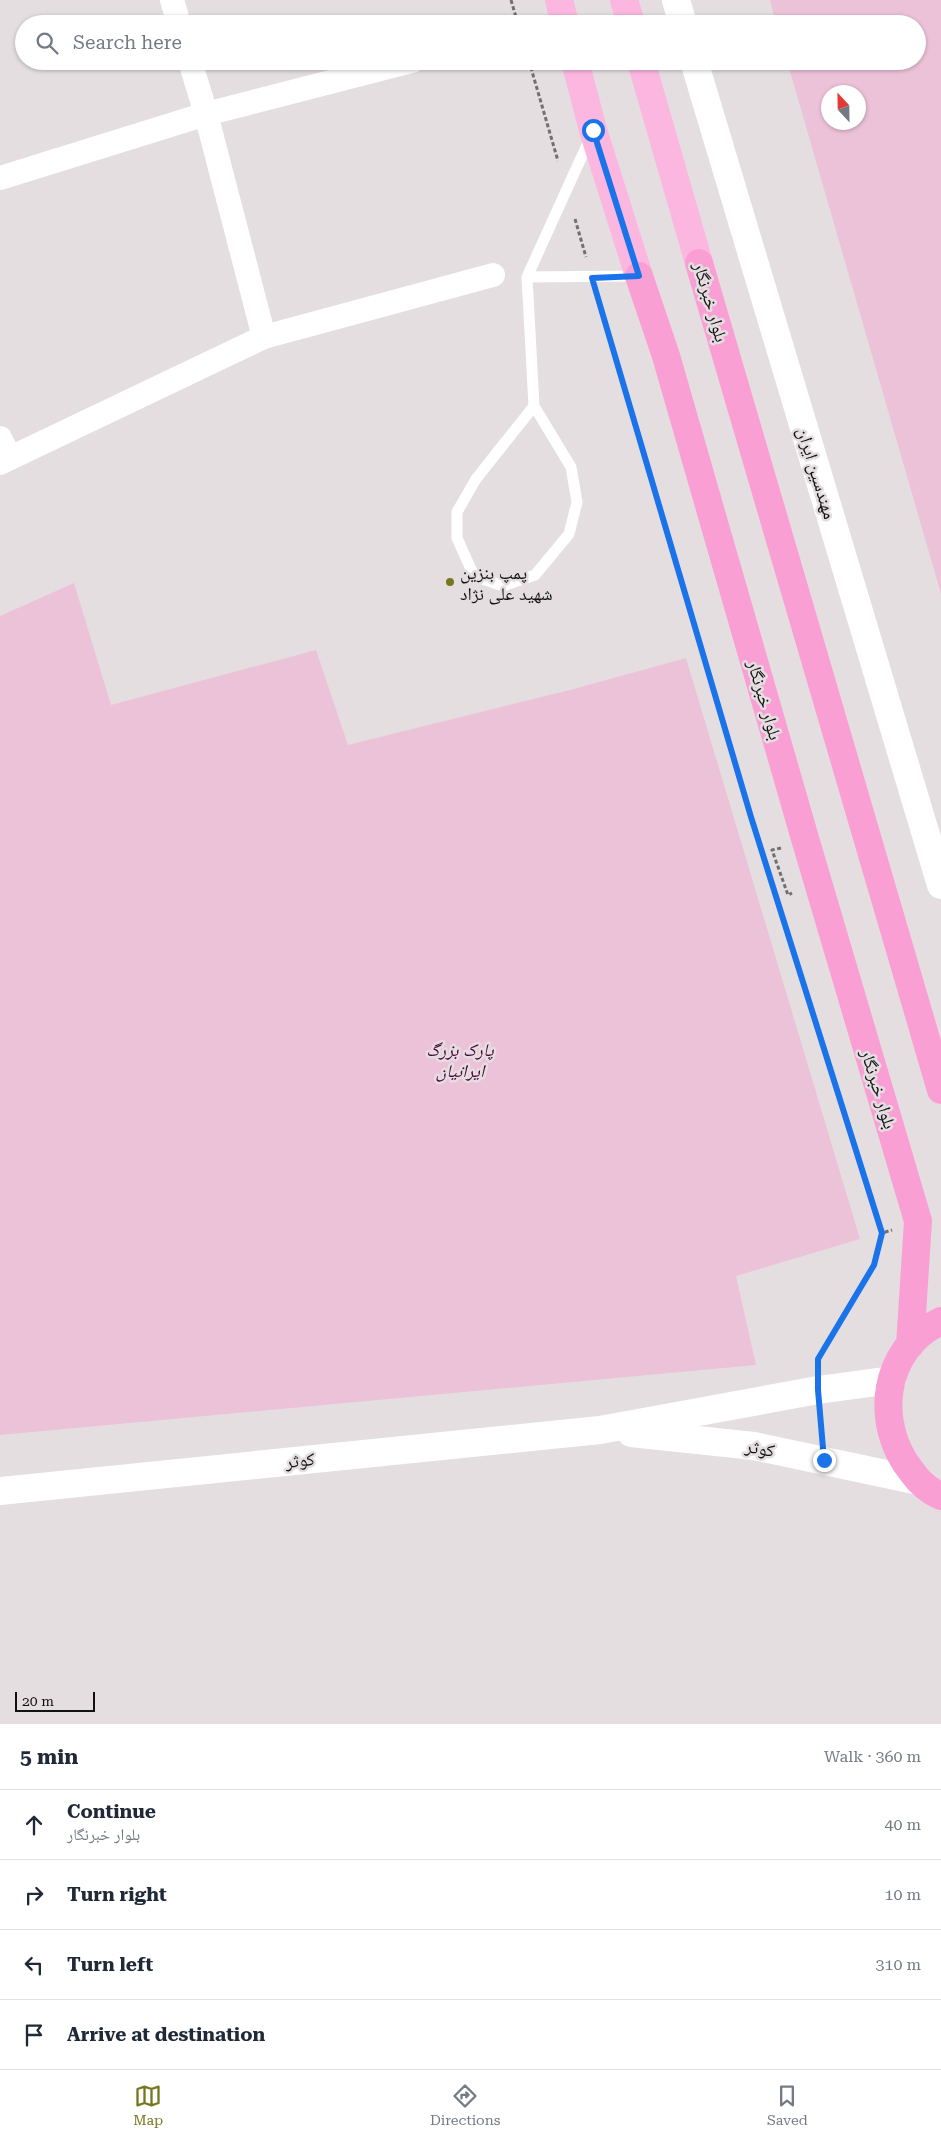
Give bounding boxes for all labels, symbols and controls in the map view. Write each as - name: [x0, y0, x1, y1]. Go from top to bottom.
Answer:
- search box: [15, 15, 926, 70]
- icon: search: [33, 29, 61, 57]
- text: Search here: [73, 31, 182, 54]
- north arrow: [821, 85, 866, 130]
- route start: [582, 119, 605, 142]
- street label: بلوار خبرنگار: [689, 259, 732, 345]
- street label: مهندسین ایران: [792, 425, 841, 522]
- place label: پمپ بنزین شهید علی نژاد: [460, 562, 553, 605]
- marker: پمپ بنزین شهید علی نژاد: [444, 576, 456, 588]
- street label: بلوار خبرنگار: [743, 657, 786, 743]
- park label: پارک بزرگ ایرانیان: [426, 1039, 495, 1082]
- street label: بلوار خبرنگار: [856, 1046, 901, 1132]
- street label: کوثر: [743, 1435, 777, 1461]
- street label: کوثر: [283, 1448, 316, 1472]
- route end: [813, 1449, 836, 1472]
- scale bar: [15, 1689, 95, 1712]
- text: 20 m: [22, 1693, 54, 1709]
- text: 5 min: [20, 1745, 78, 1769]
- text: Walk · 360 m: [824, 1747, 921, 1766]
- text: Continue: [67, 1800, 156, 1823]
- icon: ahead: [20, 1811, 48, 1839]
- text: 40 m: [884, 1815, 921, 1834]
- text: بلوار خبرنگار: [67, 1825, 140, 1844]
- icon: right: [20, 1881, 48, 1909]
- text: Turn right: [67, 1883, 167, 1906]
- text: 10 m: [884, 1885, 921, 1904]
- icon: left: [20, 1951, 48, 1979]
- text: Turn left: [67, 1953, 153, 1976]
- text: 310 m: [875, 1955, 921, 1974]
- icon: arrive: [20, 2021, 48, 2049]
- text: Arrive at destination: [67, 2023, 265, 2046]
- tab: Map: [133, 2082, 163, 2128]
- tab: Directions: [430, 2082, 500, 2128]
- tab: Saved: [767, 2082, 808, 2128]

